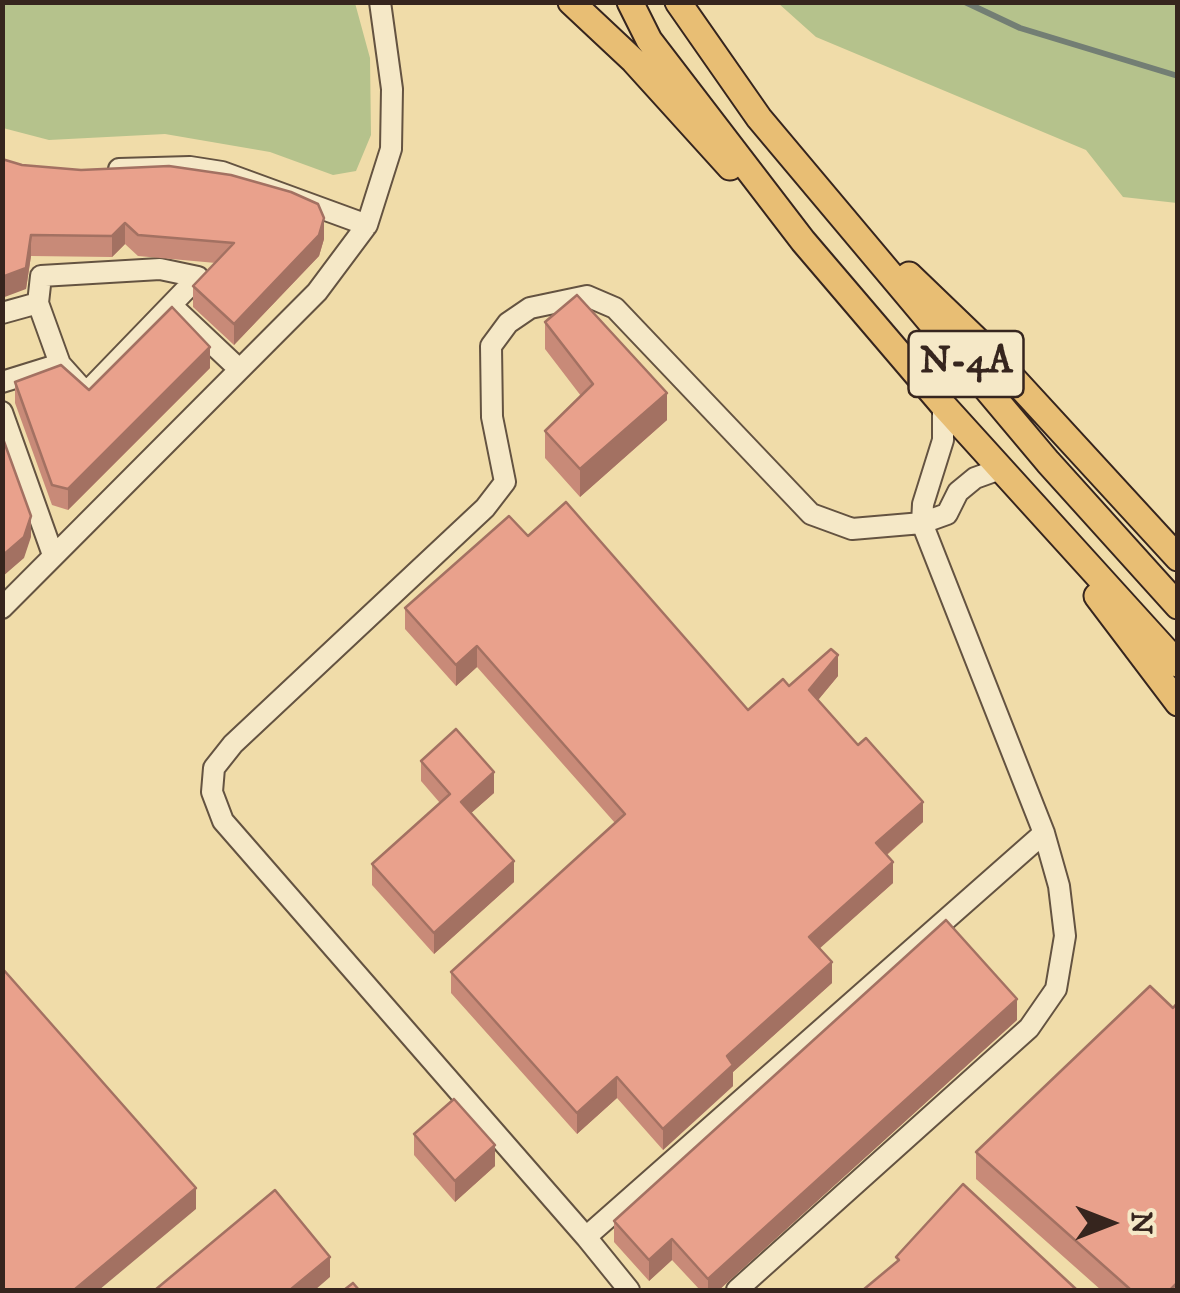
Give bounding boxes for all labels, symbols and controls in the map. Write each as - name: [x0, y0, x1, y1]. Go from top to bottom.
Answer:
- road number: N-4A: [908, 331, 1024, 397]
- north arrow: [1060, 1173, 1160, 1273]
- text: N: [1123, 1212, 1158, 1234]

